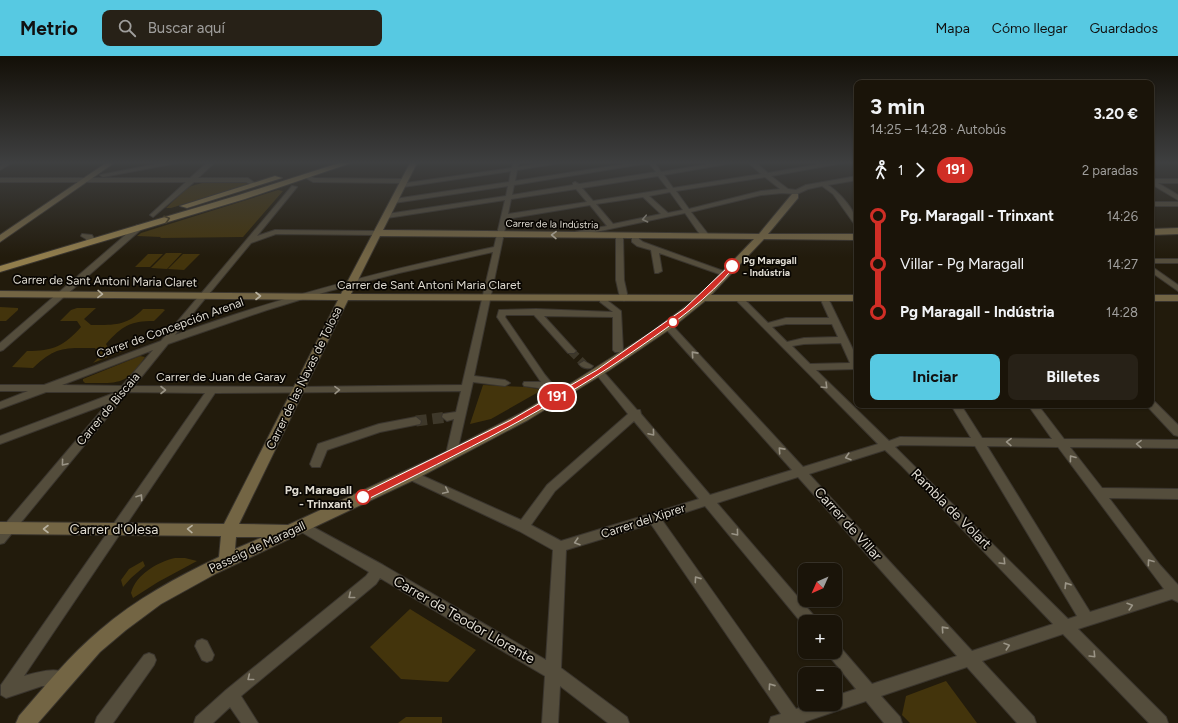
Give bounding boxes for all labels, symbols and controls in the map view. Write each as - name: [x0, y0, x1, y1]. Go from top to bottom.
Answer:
- search box: [102, 10, 382, 46]
- text: Metrio: [20, 17, 78, 40]
- icon: search: [116, 17, 138, 39]
- text: Buscar aquí: [148, 19, 225, 37]
- text: Mapa: [935, 20, 970, 37]
- text: Cómo llegar: [992, 20, 1067, 37]
- text: Guardados: [1089, 20, 1158, 37]
- text: 3 min: [870, 93, 925, 120]
- text: 3.20 €: [1094, 105, 1138, 123]
- text: 14:25 – 14:28 · Autobús: [870, 122, 1006, 137]
- icon: walk: [870, 159, 892, 181]
- icon: forward: [909, 159, 931, 181]
- text: 191: [945, 161, 965, 178]
- text: 1: [898, 163, 903, 178]
- text: 2 paradas: [1082, 163, 1138, 178]
- text: Pg. Maragall - Trinxant: [900, 207, 1054, 225]
- text: 14:26: [1107, 209, 1138, 224]
- one-way arrow: [164, 215, 171, 224]
- one-way arrow: [642, 215, 649, 223]
- street label: Carrer de la Indústria: [505, 217, 599, 231]
- one-way arrow: [551, 231, 557, 239]
- place label: Pg Maragall - Indústria: [743, 254, 797, 279]
- text: Villar - Pg Maragall: [900, 255, 1024, 273]
- text: 14:27: [1107, 257, 1138, 272]
- marker: Pg Maragall - Indústria: [724, 258, 740, 274]
- street label: Carrer de Sant Antoni Maria Claret: [13, 272, 198, 290]
- street label: Carrer de Sant Antoni Maria Claret: [337, 278, 522, 292]
- one-way arrow: [97, 290, 103, 298]
- one-way arrow: [255, 292, 261, 300]
- street label: Carrer de Concepción Arenal: [95, 295, 245, 361]
- text: Pg Maragall - Indústria: [900, 303, 1055, 321]
- street label: Carrer de las Navas de Tolosa: [263, 304, 345, 452]
- text: 14:28: [1106, 305, 1138, 320]
- unlabelled marker: [667, 316, 679, 328]
- one-way arrow: [691, 351, 698, 359]
- button: Iniciar: [870, 354, 1000, 400]
- button: Billetes: [1008, 354, 1138, 400]
- street label: Carrer de Biscaia: [74, 370, 142, 448]
- street label: Carrer de Juan de Garay: [156, 370, 287, 384]
- one-way arrow: [820, 381, 828, 389]
- line badge: 191: [534, 384, 580, 410]
- one-way arrow: [160, 386, 166, 394]
- one-way arrow: [334, 386, 340, 394]
- text: 191: [547, 388, 567, 405]
- one-way arrow: [648, 428, 655, 436]
- one-way arrow: [1006, 438, 1012, 446]
- one-way arrow: [1136, 440, 1142, 448]
- one-way arrow: [778, 447, 785, 455]
- one-way arrow: [845, 452, 852, 461]
- one-way arrow: [1070, 455, 1077, 462]
- one-way arrow: [61, 458, 68, 466]
- street label: Rambla de Volart: [907, 465, 995, 553]
- place label: Pg. Maragall - Trinxant: [285, 483, 352, 511]
- street label: Carrer de Villar: [811, 484, 886, 564]
- one-way arrow: [441, 486, 449, 494]
- marker: Pg. Maragall - Trinxant: [355, 489, 371, 505]
- one-way arrow: [135, 494, 142, 501]
- street label: Carrer del Xiprer: [599, 501, 687, 541]
- street label: Passeig de Maragall: [206, 518, 308, 576]
- street label: Carrer d'Olesa: [70, 521, 158, 538]
- one-way arrow: [43, 525, 49, 533]
- one-way arrow: [187, 525, 193, 533]
- one-way arrow: [731, 528, 738, 535]
- one-way arrow: [574, 537, 581, 546]
- one-way arrow: [998, 557, 1006, 565]
- one-way arrow: [1147, 559, 1155, 566]
- north arrow: [798, 563, 842, 607]
- map controls: [798, 563, 842, 711]
- street label: Carrer de Teodor Llorente: [390, 572, 538, 668]
- one-way arrow: [695, 577, 702, 584]
- one-way arrow: [1065, 583, 1072, 590]
- one-way arrow: [348, 592, 356, 599]
- one-way arrow: [1127, 602, 1134, 611]
- button: +: [798, 615, 842, 659]
- one-way arrow: [941, 627, 948, 634]
- one-way arrow: [1003, 642, 1010, 651]
- one-way arrow: [1088, 650, 1096, 658]
- button: −: [798, 667, 842, 711]
- one-way arrow: [248, 674, 255, 681]
- one-way arrow: [769, 683, 776, 690]

